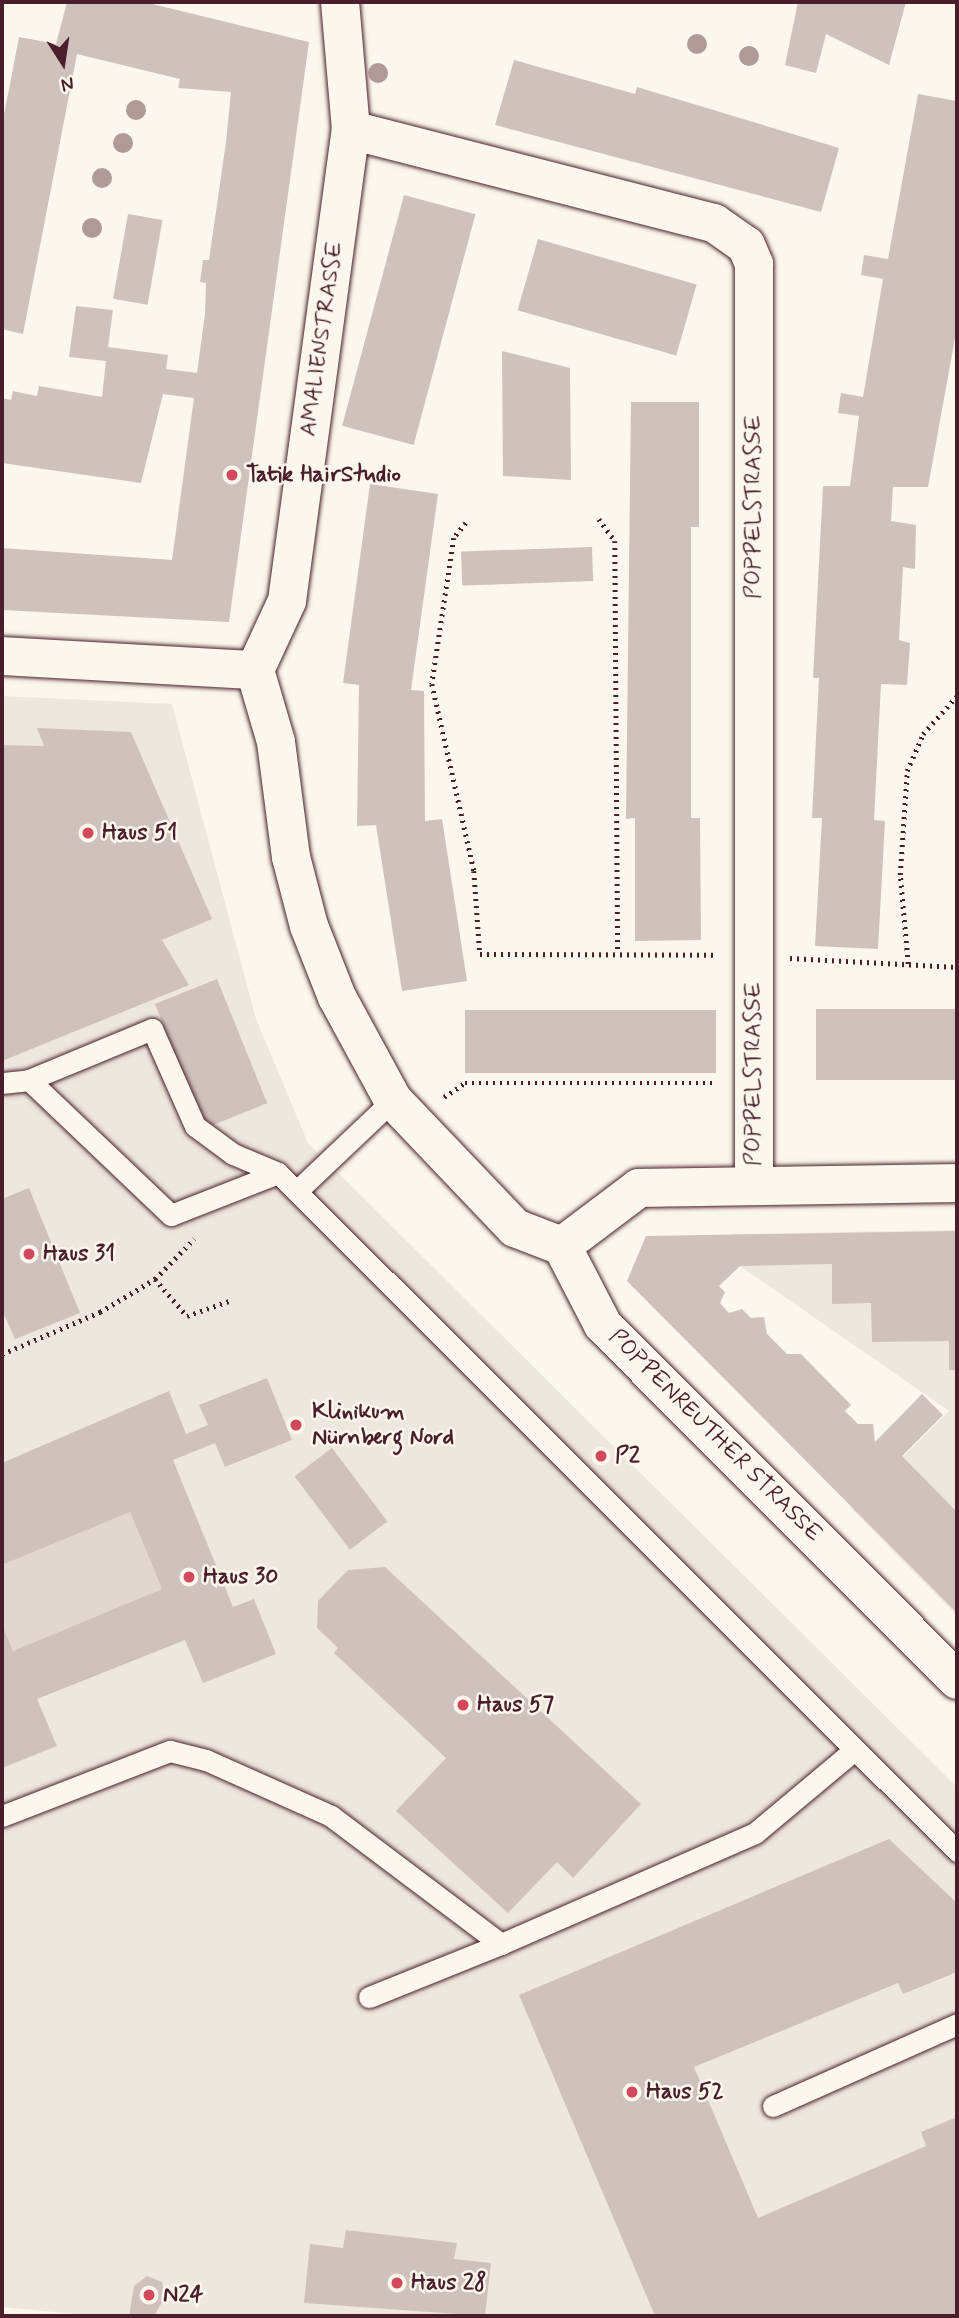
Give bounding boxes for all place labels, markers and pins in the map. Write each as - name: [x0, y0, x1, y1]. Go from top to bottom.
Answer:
- place label: Tatik HairStudio: [246, 461, 402, 489]
- marker: Tatik HairStudio: [224, 467, 240, 483]
- place label: Haus 51: [102, 819, 177, 847]
- marker: Haus 51: [80, 825, 96, 841]
- place label: Haus 31: [43, 1240, 115, 1268]
- marker: Haus 31: [21, 1246, 37, 1262]
- place label: Klinikum Nürnberg Nord: [312, 1398, 455, 1452]
- marker: Klinikum Nürnberg Nord: [286, 1415, 306, 1435]
- place label: P2: [615, 1442, 640, 1470]
- marker: P2: [593, 1448, 609, 1464]
- place label: Haus 30: [203, 1563, 278, 1591]
- marker: Haus 30: [181, 1569, 197, 1585]
- place label: Haus 57: [477, 1691, 554, 1719]
- marker: Haus 57: [455, 1697, 471, 1713]
- place label: Haus 52: [646, 2078, 724, 2106]
- marker: Haus 52: [624, 2084, 640, 2100]
- place label: Haus 28: [411, 2269, 487, 2297]
- marker: Haus 28: [389, 2275, 405, 2291]
- place label: N24: [163, 2281, 204, 2309]
- marker: N24: [141, 2287, 157, 2303]

